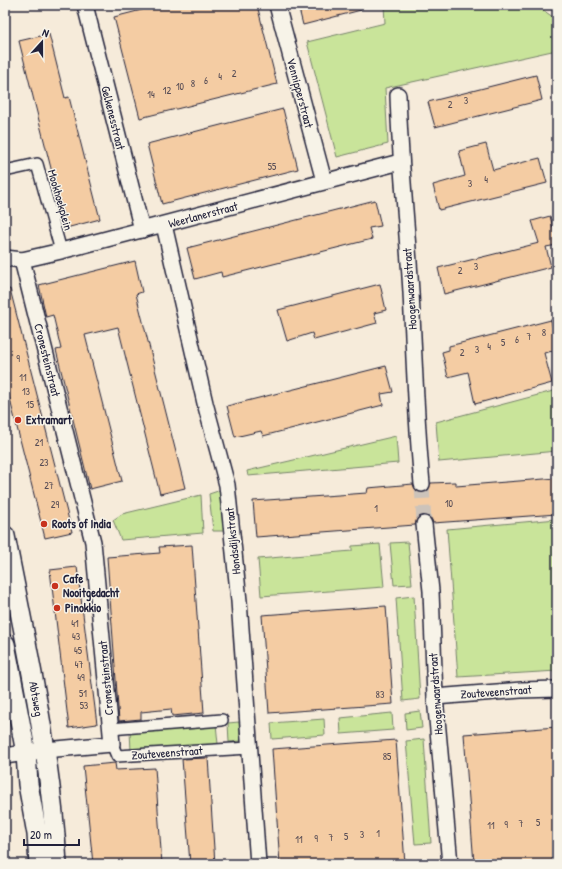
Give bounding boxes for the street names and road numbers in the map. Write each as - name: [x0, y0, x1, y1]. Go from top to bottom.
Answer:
- street label: Vennipperstraat: [283, 56, 318, 131]
- street label: Gelkenesstraat: [97, 84, 130, 152]
- street label: Mookhoekplein: [44, 167, 77, 232]
- street label: Weerlanerstraat: [166, 197, 240, 232]
- street label: Hoogenwaardstraat: [398, 247, 421, 331]
- street label: Cronesteinstraat: [30, 322, 65, 399]
- street label: Hondsdijkstraat: [220, 506, 244, 575]
- street label: Cronesteinstraat: [94, 639, 117, 716]
- street label: Hoogenwaardstraat: [424, 652, 447, 736]
- street label: Abtsweg: [25, 680, 48, 718]
- street label: Zouteveenstraat: [460, 680, 533, 702]
- street label: Zouteveenstraat: [131, 741, 204, 763]

